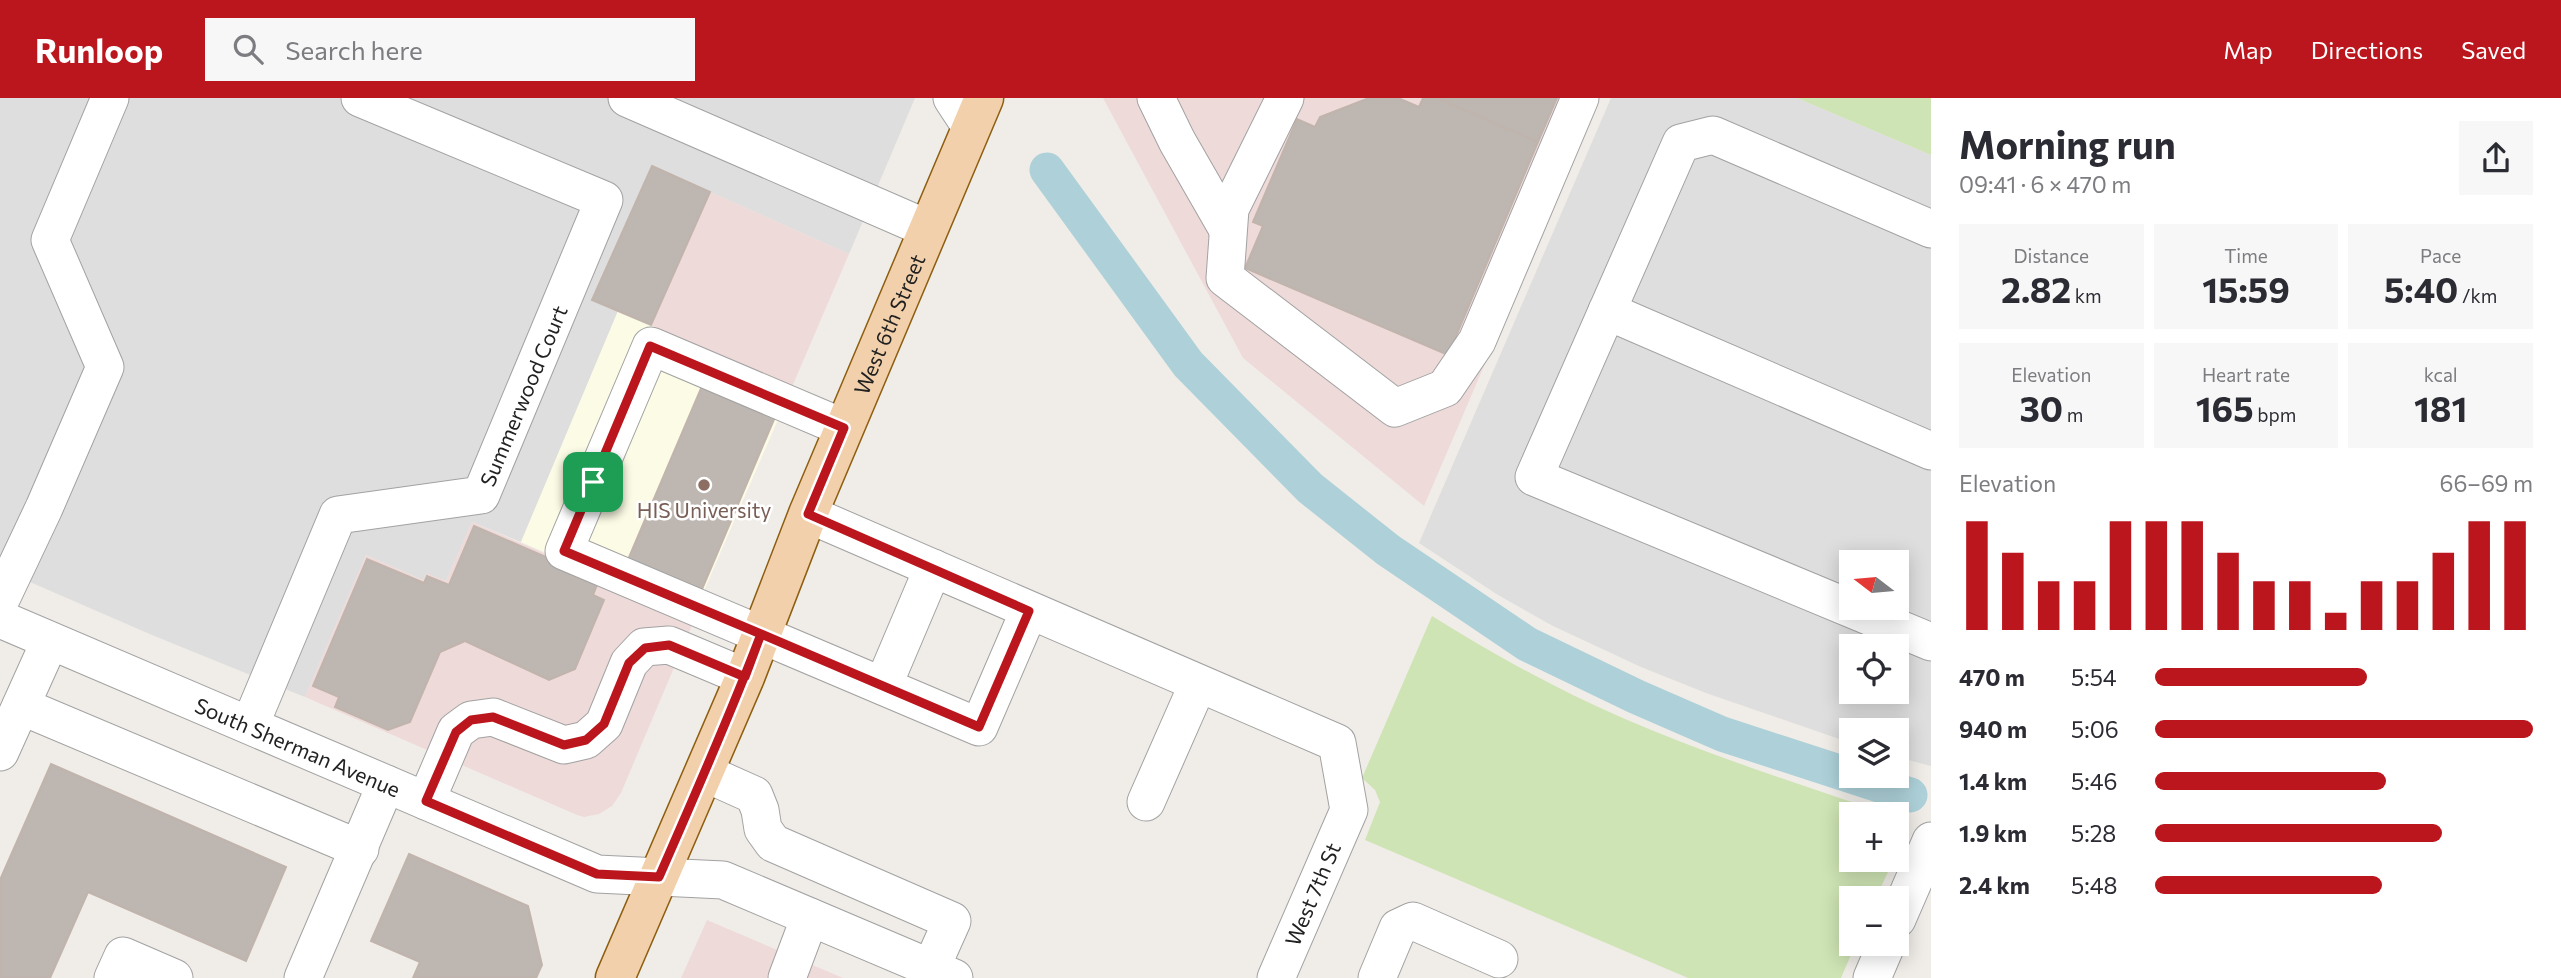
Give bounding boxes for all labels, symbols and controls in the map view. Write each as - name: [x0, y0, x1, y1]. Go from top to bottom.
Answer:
- search box: [205, 18, 695, 81]
- text: Runloop: [35, 29, 163, 70]
- icon: search: [229, 30, 267, 68]
- text: Search here: [285, 34, 423, 65]
- text: Map: [2223, 35, 2273, 64]
- text: Directions: [2311, 35, 2423, 64]
- text: Saved: [2461, 35, 2526, 64]
- text: Morning run: [1959, 120, 2176, 167]
- button: share: [2459, 121, 2533, 195]
- text: 09:41 · 6 × 470 m: [1959, 170, 2131, 198]
- text: Distance: [2014, 244, 2089, 267]
- text: Time: [2224, 244, 2268, 267]
- text: Pace: [2420, 244, 2461, 267]
- street label: West 6th Street: [848, 250, 929, 398]
- text: 2.82: [2001, 267, 2071, 310]
- text: 15:59: [2202, 267, 2290, 310]
- text: 5:40: [2384, 267, 2458, 310]
- text: km: [2071, 284, 2102, 307]
- text: /km: [2458, 284, 2497, 307]
- street label: Summerwood Court: [474, 301, 571, 490]
- text: Elevation: [2011, 363, 2091, 386]
- text: Heart rate: [2202, 363, 2290, 386]
- text: kcal: [2424, 363, 2458, 386]
- text: 30: [2019, 386, 2063, 429]
- text: 165: [2196, 386, 2254, 429]
- text: 181: [2414, 386, 2467, 429]
- text: m: [2063, 403, 2083, 426]
- text: bpm: [2254, 403, 2296, 426]
- pin: [563, 452, 623, 512]
- icon: arrive: [574, 463, 612, 501]
- text: Elevation: [1959, 469, 2056, 497]
- text: 66–69 m: [2439, 469, 2533, 497]
- marker: HIS University: [696, 477, 712, 493]
- place label: HIS University: [637, 497, 771, 522]
- north arrow: [1839, 550, 1909, 620]
- map controls: [1839, 550, 1909, 956]
- button: locate: [1839, 634, 1909, 704]
- text: 470 m: [1959, 663, 2025, 691]
- text: 5:54: [2071, 663, 2117, 691]
- street label: South Sherman Avenue: [192, 691, 404, 801]
- text: 940 m: [1959, 715, 2027, 743]
- text: 5:06: [2071, 715, 2119, 743]
- button: layers: [1839, 718, 1909, 788]
- text: 1.4 km: [1959, 767, 2027, 795]
- text: 5:46: [2071, 767, 2117, 795]
- button: +: [1839, 802, 1909, 872]
- text: 1.9 km: [1959, 819, 2027, 847]
- text: 5:28: [2071, 819, 2116, 847]
- street label: West 7th St: [1279, 839, 1345, 949]
- text: 2.4 km: [1959, 871, 2030, 899]
- text: 5:48: [2071, 871, 2117, 899]
- button: −: [1839, 886, 1909, 956]

